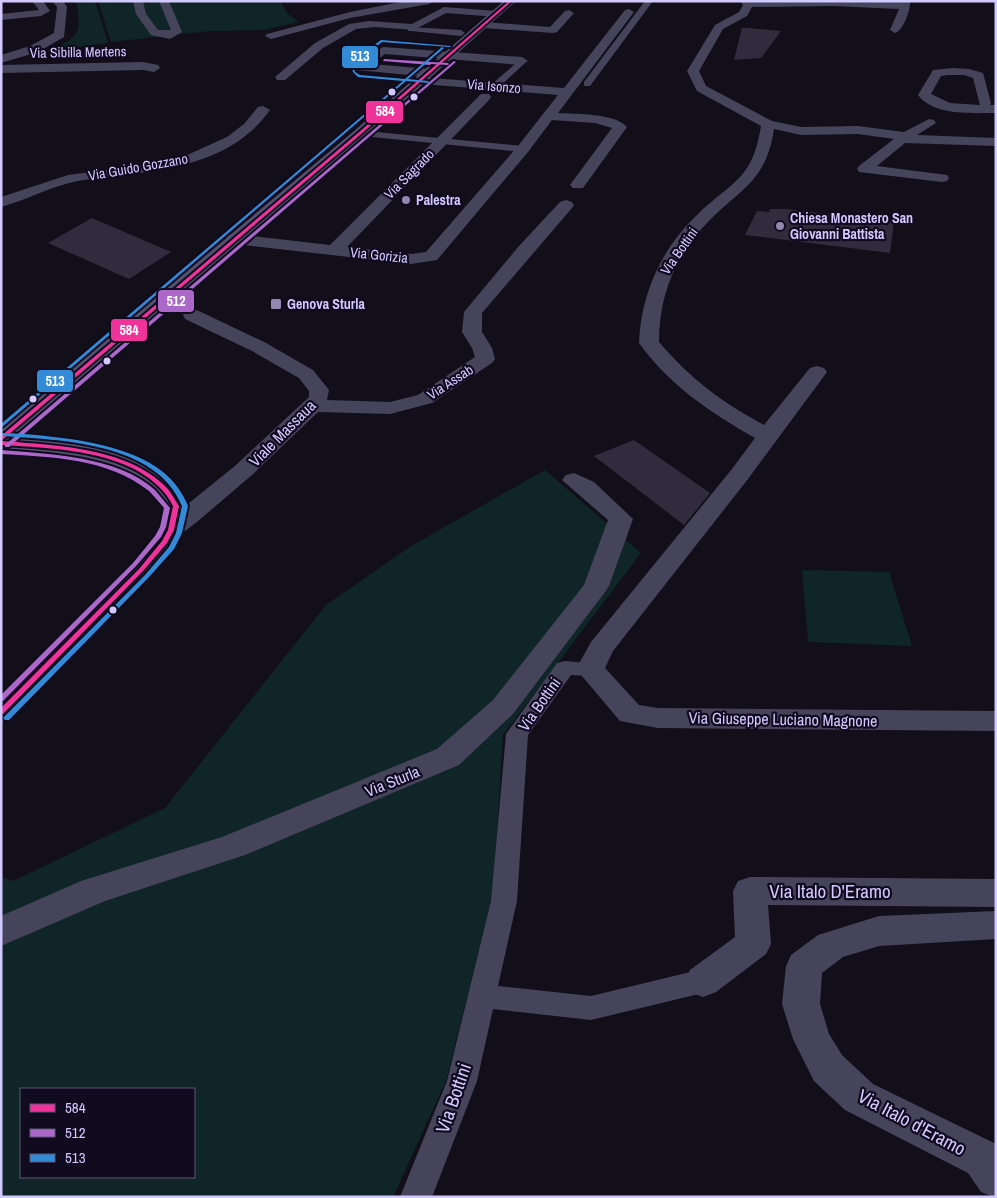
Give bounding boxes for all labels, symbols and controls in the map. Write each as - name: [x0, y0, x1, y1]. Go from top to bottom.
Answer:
- street label: Via Sibilla Mertens: [29, 42, 127, 62]
- line badge: 513: [341, 45, 379, 69]
- text: 513: [350, 47, 370, 65]
- street label: Via Isonzo: [466, 75, 522, 97]
- unlabelled marker: [387, 87, 397, 97]
- unlabelled marker: [409, 92, 419, 102]
- line badge: 584: [365, 100, 404, 124]
- text: 584: [375, 102, 395, 120]
- street label: Via Sagrado: [380, 145, 438, 203]
- street label: Via Guido Gozzano: [87, 149, 189, 185]
- place label: Palestra: [416, 191, 461, 209]
- marker: Palestra: [400, 194, 412, 206]
- place label: Chiesa Monastero San Giovanni Battista: [790, 209, 913, 243]
- marker: Chiesa Monastero San Giovanni Battista: [774, 220, 786, 232]
- street label: Via Bottini: [656, 224, 702, 278]
- street label: Via Gorizia: [349, 243, 409, 267]
- line badge: 512: [157, 289, 195, 313]
- text: 512: [166, 292, 186, 310]
- place label: Genova Sturla: [287, 295, 365, 313]
- marker: Genova Sturla: [269, 297, 283, 311]
- line badge: 584: [110, 318, 148, 342]
- text: 584: [119, 321, 139, 339]
- unlabelled marker: [102, 356, 112, 366]
- street label: Via Assab: [423, 360, 477, 404]
- line badge: 513: [36, 369, 74, 393]
- text: 513: [45, 372, 65, 390]
- unlabelled marker: [28, 394, 38, 404]
- street label: Viale Massaua: [244, 394, 321, 471]
- unlabelled marker: [108, 605, 118, 615]
- street label: Via Bottini: [512, 673, 566, 735]
- street label: Via Giuseppe Luciano Magnone: [688, 706, 878, 732]
- street label: Via Sturla: [361, 760, 423, 802]
- street label: Via Italo D'Eramo: [769, 878, 891, 904]
- street label: Via Bottini: [429, 1059, 477, 1137]
- street label: Via Italo d'Eramo: [853, 1083, 971, 1161]
- legend: [20, 1088, 195, 1178]
- text: 584: [65, 1097, 86, 1118]
- text: 512: [65, 1122, 86, 1143]
- text: 513: [65, 1147, 86, 1168]

